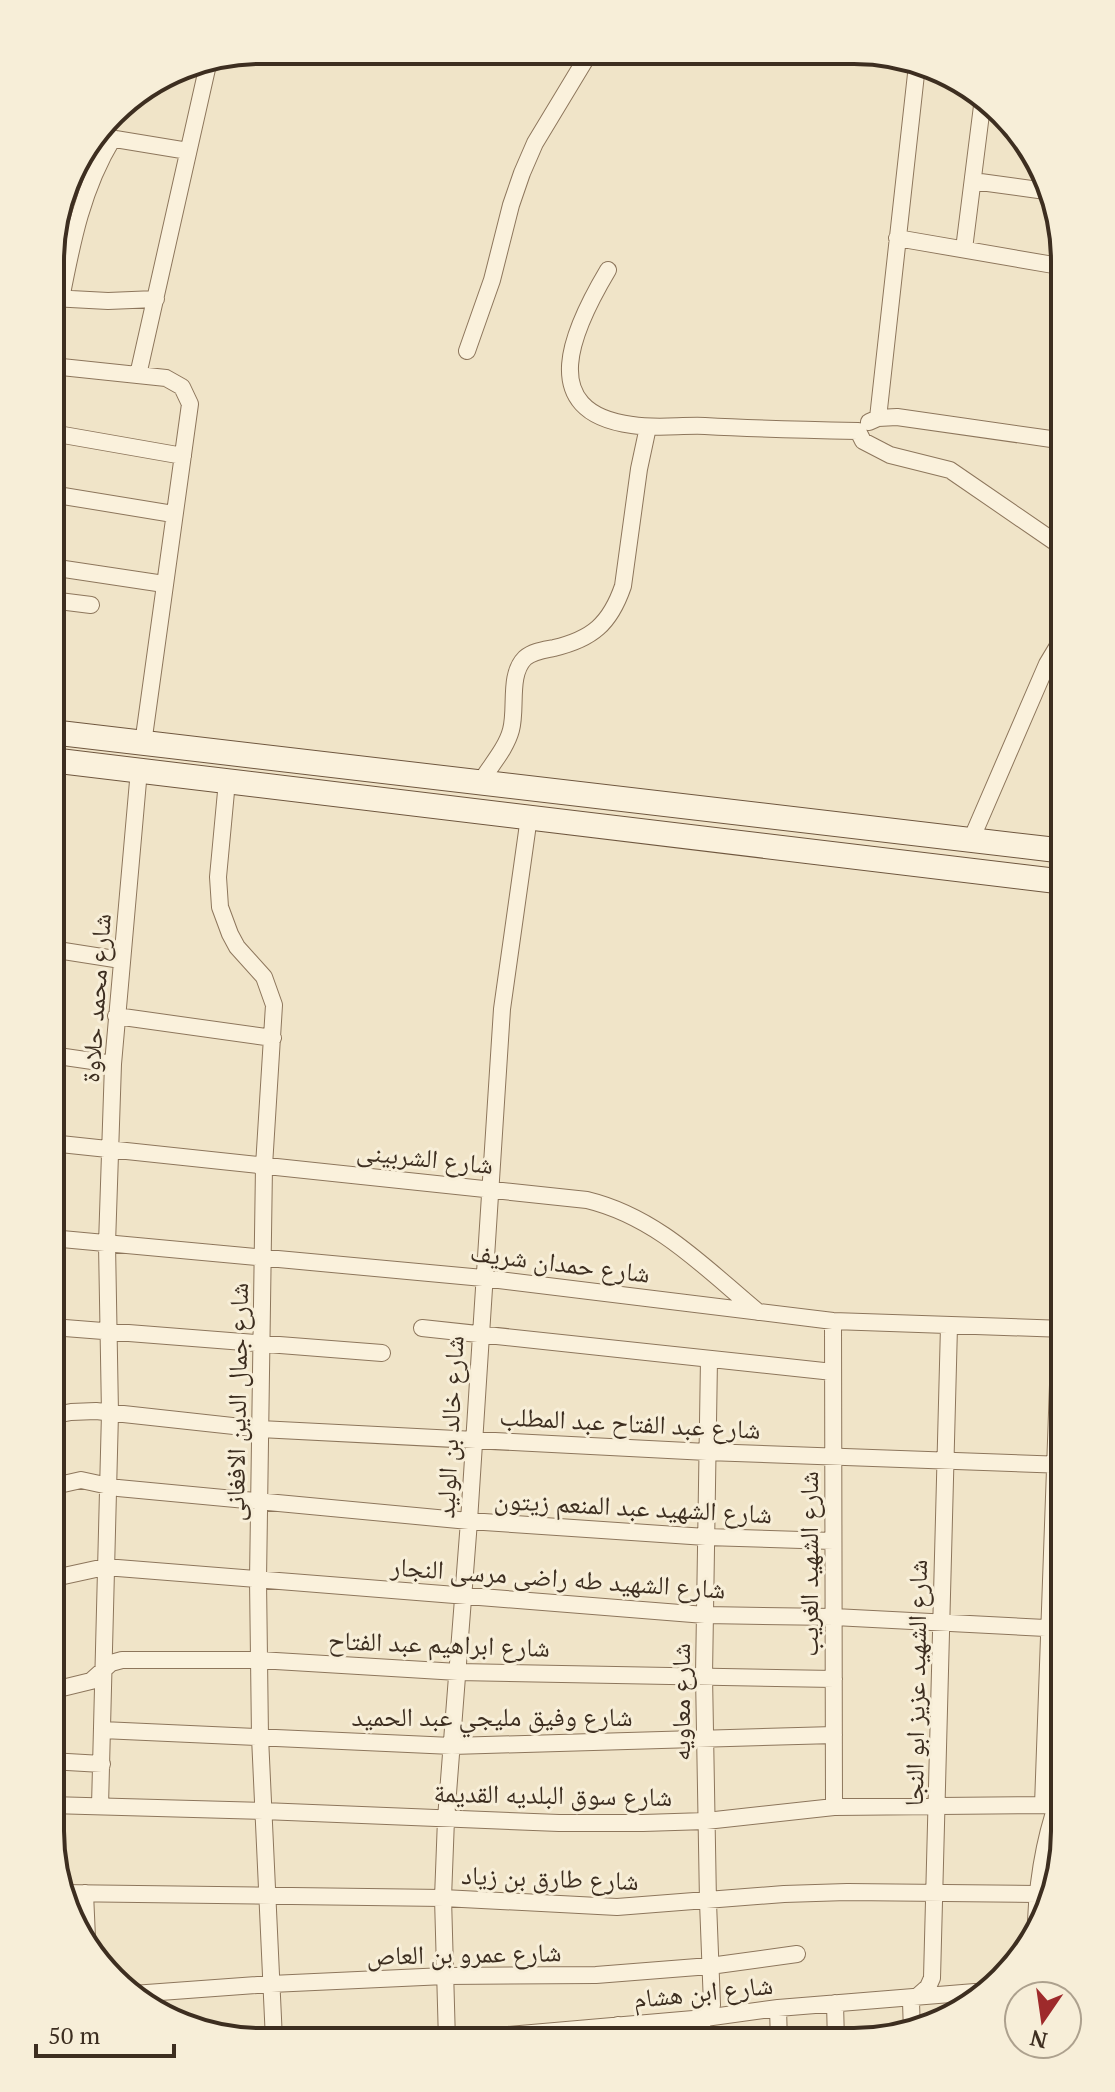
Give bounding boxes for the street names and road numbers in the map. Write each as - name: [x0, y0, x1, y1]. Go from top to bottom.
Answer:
- street label: شارع محمد حلاوة: [72, 912, 118, 1084]
- street label: شارع الشربينى: [355, 1133, 495, 1181]
- street label: شارع حمدان شريف: [468, 1234, 652, 1290]
- street label: شارع جمال الدين الافغانى: [217, 1282, 255, 1522]
- street label: شارع خالد بن الوليد: [427, 1335, 471, 1519]
- street label: شارع عبد الفتاح عبد المطلب: [499, 1398, 761, 1446]
- street label: شارع الشهيد الغريب: [791, 1471, 825, 1657]
- street label: شارع الشهيد عبد المنعم زيتون: [493, 1482, 773, 1531]
- street label: شارع الشهيد طه راضى مرسى النجار: [389, 1548, 727, 1606]
- street label: شارع الشهيد عزيز ابو النجا: [896, 1559, 934, 1807]
- street label: شارع ابراهيم عبد الفتاح: [327, 1622, 551, 1665]
- street label: شارع معاويه: [663, 1643, 697, 1761]
- street label: شارع وفيق مليجي عبد الحميد: [351, 1699, 633, 1738]
- street label: شارع سوق البلديه القديمة: [433, 1775, 673, 1813]
- street label: شارع طارق بن زياد: [461, 1857, 639, 1897]
- street label: شارع عمرو بن العاص: [366, 1934, 562, 1972]
- street label: شارع ابن هشام: [631, 1967, 775, 2017]

